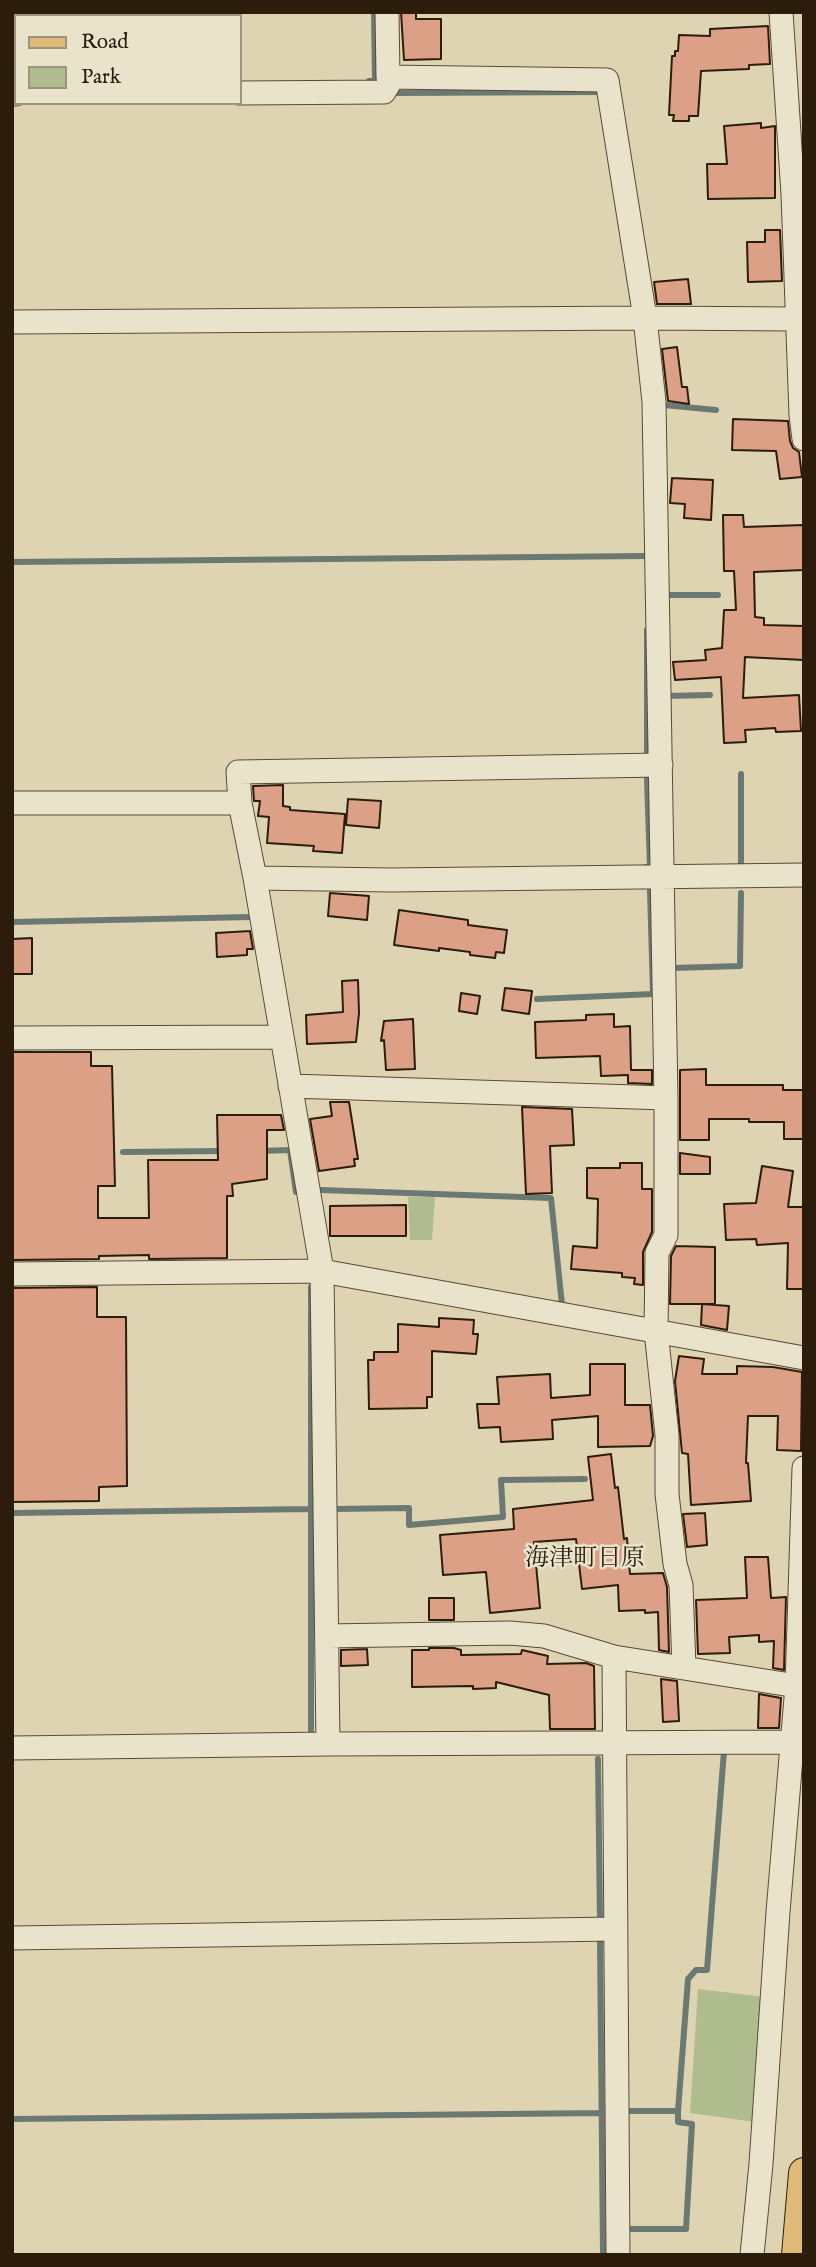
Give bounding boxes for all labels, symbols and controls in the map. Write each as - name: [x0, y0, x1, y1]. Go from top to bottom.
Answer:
- legend: [14, 14, 242, 105]
- text: Road: [81, 29, 128, 56]
- text: Park: [81, 64, 121, 91]
- district label: 海津町日原: [525, 1546, 645, 1574]

